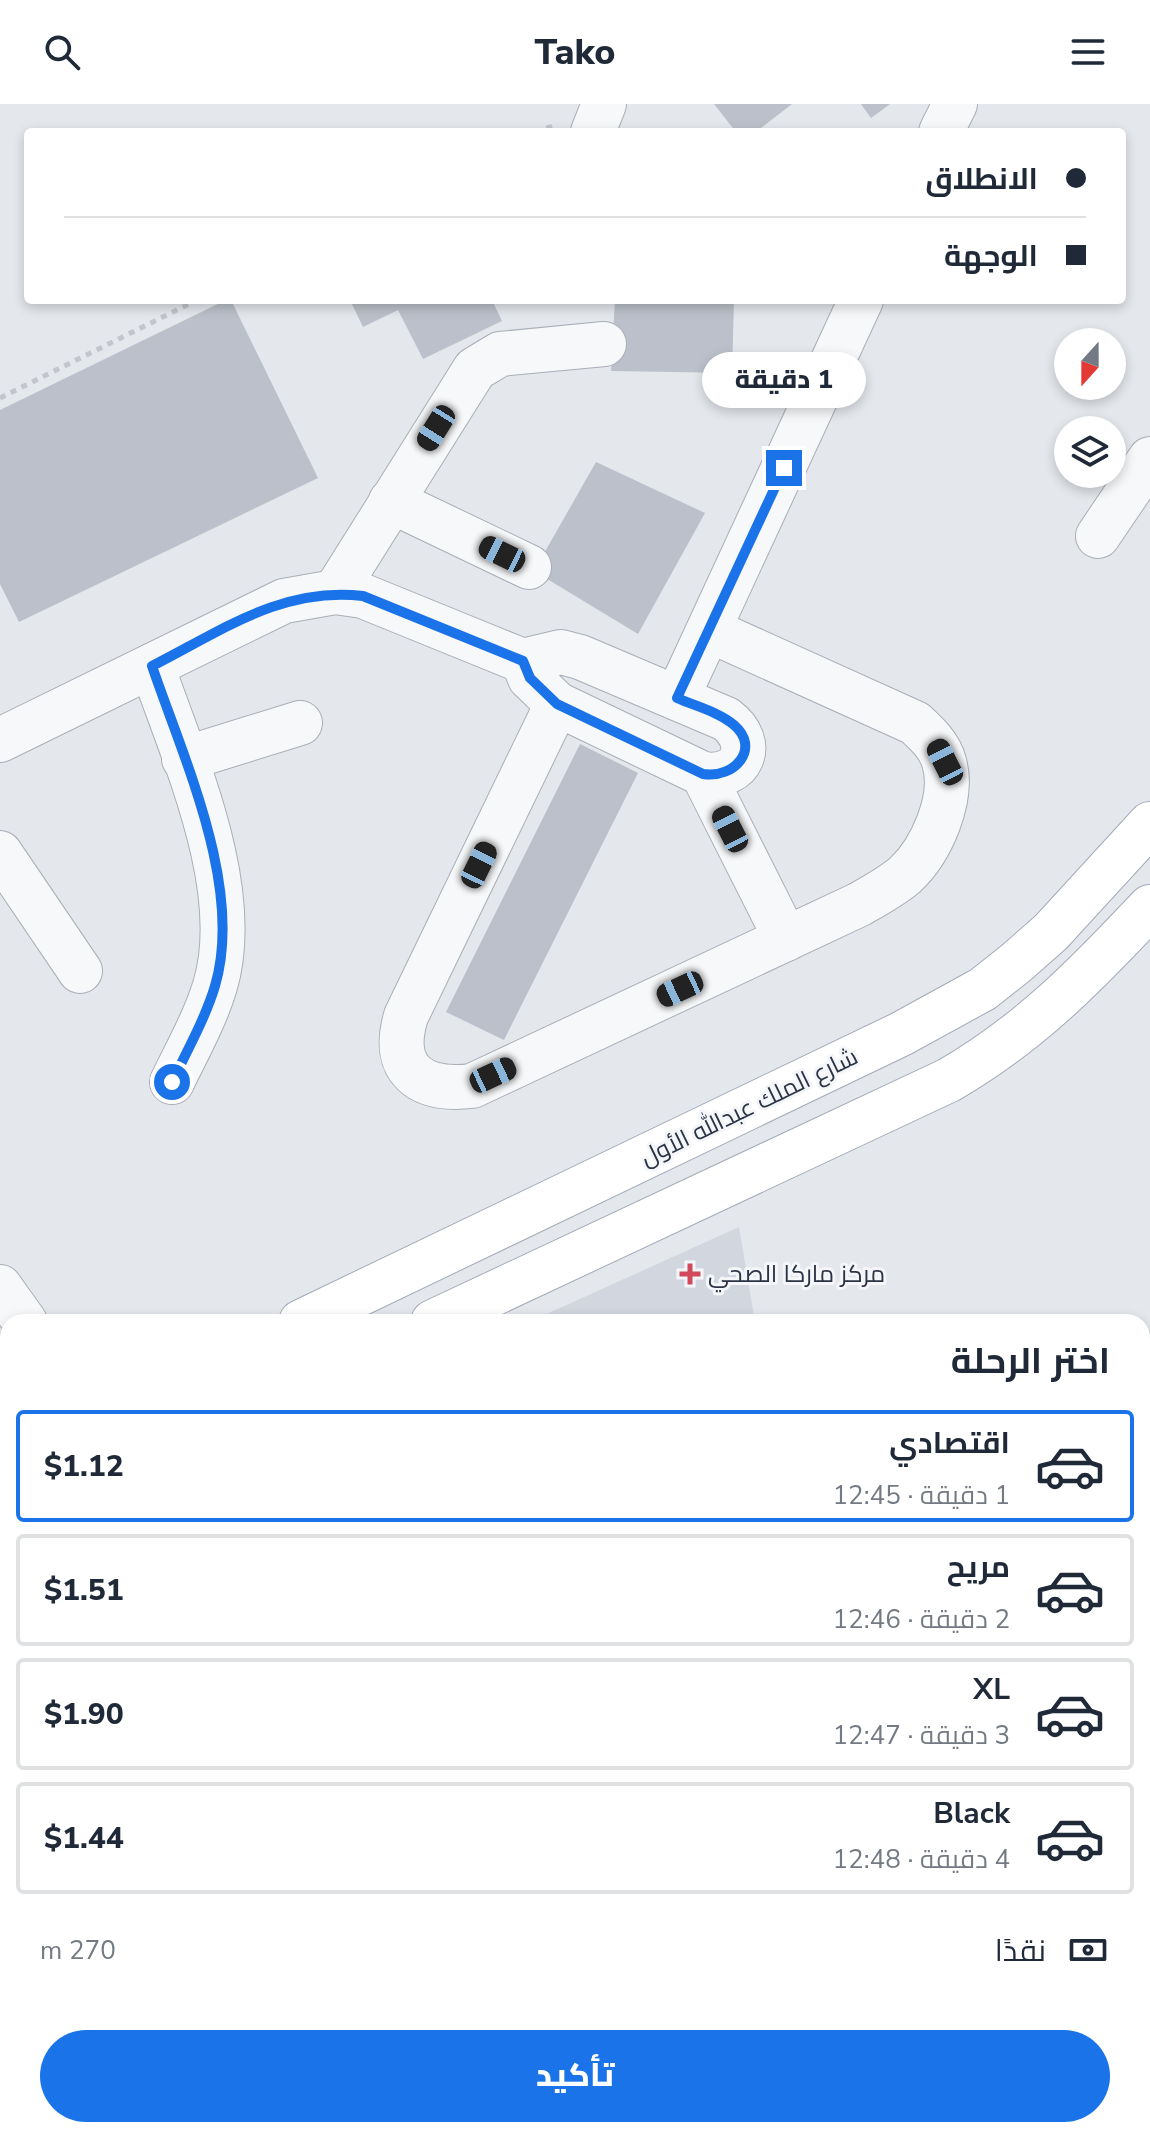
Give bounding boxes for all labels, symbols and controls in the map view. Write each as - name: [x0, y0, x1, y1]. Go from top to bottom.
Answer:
- text: Tako: [535, 28, 615, 77]
- icon: search: [40, 30, 84, 74]
- icon: menu: [1066, 30, 1110, 74]
- text: الانطلاق: [925, 159, 1038, 200]
- text: الوجهة: [944, 236, 1038, 277]
- north arrow: [1054, 328, 1126, 400]
- map controls: [1054, 328, 1126, 488]
- callout: 1 دقيقة: [702, 352, 866, 408]
- text: 1 دقيقة: [735, 362, 833, 397]
- car: [413, 401, 459, 455]
- button: layers: [1054, 416, 1126, 488]
- route end: [766, 450, 802, 486]
- car: [475, 533, 529, 575]
- car: [923, 735, 967, 789]
- car: [708, 802, 752, 856]
- car: [458, 838, 500, 892]
- car: [653, 968, 707, 1010]
- street label: شارع الملك عبدالله الأول: [635, 1040, 863, 1174]
- car: [466, 1054, 520, 1096]
- route start: [154, 1064, 190, 1100]
- place label: مركز ماركا الصحي: [708, 1258, 885, 1293]
- marker: مركز ماركا الصحي: [679, 1263, 701, 1285]
- text: اختر الرحلة: [951, 1337, 1110, 1386]
- text: اقتصادي: [889, 1423, 1010, 1464]
- icon: car: [1034, 1430, 1106, 1502]
- text: $1.12: [44, 1446, 124, 1487]
- text: 1 دقيقة · 12:45: [832, 1478, 1010, 1513]
- text: مريح: [947, 1547, 1010, 1588]
- icon: car: [1034, 1554, 1106, 1626]
- text: $1.51: [44, 1570, 124, 1611]
- text: 2 دقيقة · 12:46: [832, 1602, 1010, 1637]
- text: XL: [973, 1669, 1010, 1710]
- icon: car: [1034, 1678, 1106, 1750]
- text: $1.90: [44, 1694, 124, 1735]
- text: 3 دقيقة · 12:47: [832, 1718, 1010, 1753]
- text: Black: [933, 1793, 1010, 1834]
- icon: car: [1034, 1802, 1106, 1874]
- text: $1.44: [44, 1818, 124, 1859]
- text: 4 دقيقة · 12:48: [832, 1842, 1010, 1877]
- icon: cash: [1066, 1928, 1110, 1972]
- text: نقدًا: [995, 1931, 1046, 1972]
- text: 270 m: [40, 1933, 116, 1968]
- button: تأكيد: [40, 2030, 1110, 2122]

